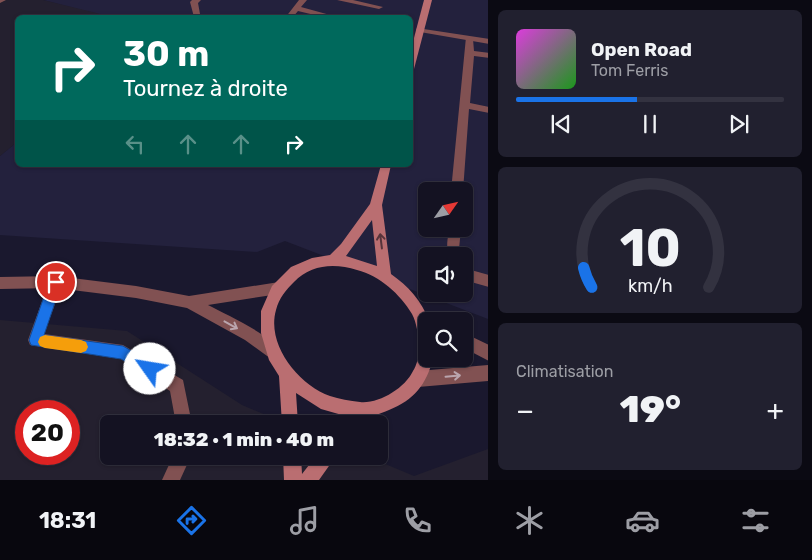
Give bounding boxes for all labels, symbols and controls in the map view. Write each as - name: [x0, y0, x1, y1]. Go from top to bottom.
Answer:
- text: 30 m: [123, 33, 209, 75]
- icon: right: [40, 35, 105, 100]
- text: Open Road: [591, 38, 692, 61]
- text: Tom Ferris: [591, 61, 668, 80]
- text: Tournez à droite: [123, 75, 288, 102]
- icon: previous: [547, 110, 575, 138]
- icon: pause: [636, 110, 664, 138]
- icon: next: [725, 110, 753, 138]
- icon: left: [121, 130, 149, 158]
- icon: ahead: [174, 130, 202, 158]
- icon: ahead: [227, 130, 255, 158]
- icon: right: [280, 130, 308, 158]
- north arrow: [418, 182, 472, 238]
- map controls: [418, 182, 473, 367]
- text: 10: [619, 217, 681, 279]
- one-way arrow: [376, 233, 386, 249]
- button: sound: [418, 247, 473, 302]
- pin: [35, 261, 77, 303]
- icon: arrive: [42, 268, 70, 296]
- text: km/h: [628, 275, 672, 296]
- button: search: [418, 312, 473, 367]
- one-way arrow: [224, 320, 239, 330]
- position arrow: [123, 342, 175, 394]
- text: Climatisation: [516, 362, 613, 381]
- one-way arrow: [445, 371, 461, 381]
- text: 19°: [620, 386, 681, 432]
- text: −: [516, 394, 534, 427]
- text: +: [767, 394, 784, 427]
- speed limit sign: 20: [15, 400, 80, 465]
- text: 18:32 · 1 min · 40 m: [154, 428, 334, 451]
- icon: directions: [174, 503, 209, 538]
- icon: music: [287, 503, 322, 538]
- icon: phone: [400, 503, 435, 538]
- icon: climate: [512, 503, 547, 538]
- icon: car: [625, 503, 660, 538]
- icon: filters: [738, 503, 773, 538]
- text: 18:31: [39, 507, 96, 534]

